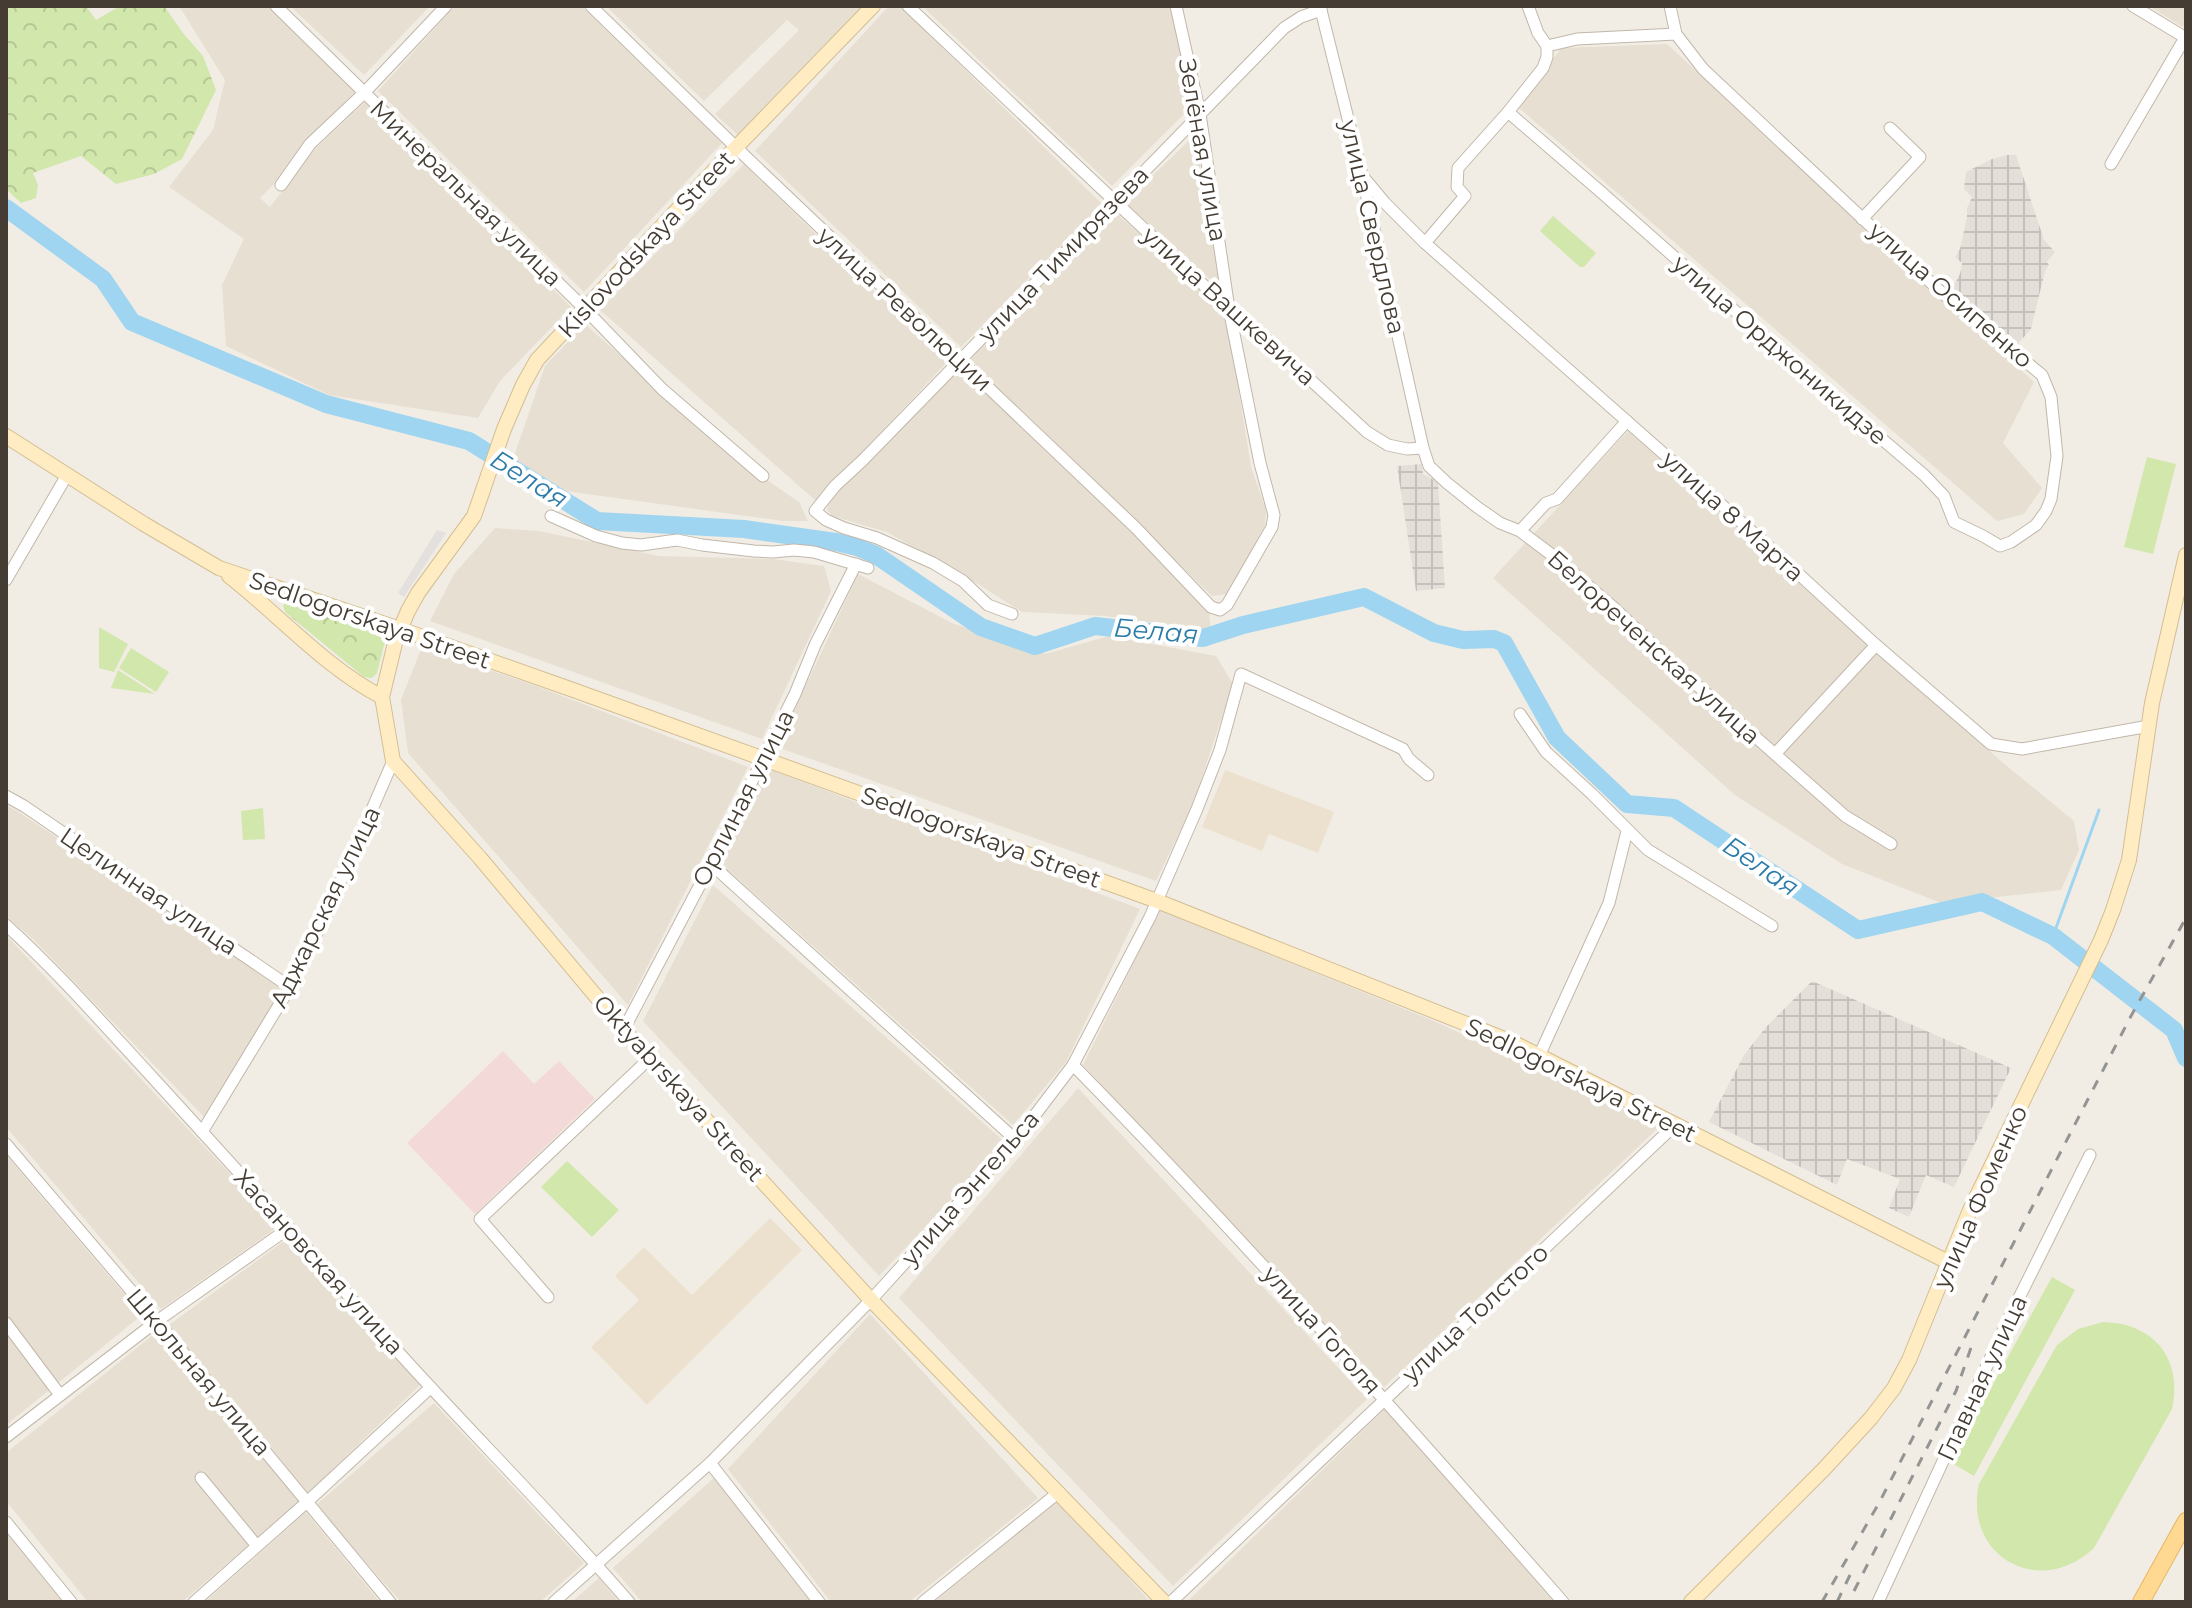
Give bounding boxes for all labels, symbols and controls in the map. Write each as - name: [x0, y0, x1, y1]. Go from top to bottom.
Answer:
- street label: Зелёная улица: [1173, 56, 1233, 244]
- street label: Минеральная улица: [364, 94, 568, 292]
- street label: улица Свердлова: [1334, 116, 1412, 337]
- street label: Kislovodskaya Street: [552, 144, 740, 344]
- street label: улица Тимирязева: [971, 160, 1155, 349]
- street label: улица Осипенко: [1862, 215, 2039, 374]
- street label: улица Революции: [811, 220, 998, 397]
- street label: улица Вашкевича: [1136, 220, 1322, 391]
- street label: улица Орджоникидзе: [1666, 248, 1893, 451]
- water label: Белая: [484, 443, 574, 515]
- street label: улица 8 Марта: [1655, 444, 1810, 587]
- street label: Белореченская улица: [1542, 544, 1766, 750]
- street label: Sedlogorskaya Street: [246, 565, 495, 675]
- water label: Белая: [1112, 611, 1200, 651]
- street label: Орлиная улица: [686, 705, 800, 891]
- street label: Sedlogorskaya Street: [857, 780, 1105, 894]
- street label: Аджарская улица: [264, 802, 386, 1012]
- street label: Целинная улица: [55, 821, 243, 961]
- water label: Белая: [1717, 829, 1805, 903]
- street label: Oktyabrskaya Street: [588, 989, 771, 1187]
- street label: Sedlogorskaya Street: [1461, 1011, 1701, 1149]
- street label: улица Фоменко: [1926, 1101, 2033, 1294]
- street label: улица Энгельса: [894, 1105, 1045, 1272]
- street label: Хасановская улица: [228, 1163, 410, 1361]
- street label: улица Толстого: [1395, 1238, 1554, 1389]
- street label: улица Гоголя: [1256, 1259, 1387, 1400]
- street label: Школьная улица: [121, 1282, 277, 1462]
- street label: Главная улица: [1931, 1290, 2033, 1466]

